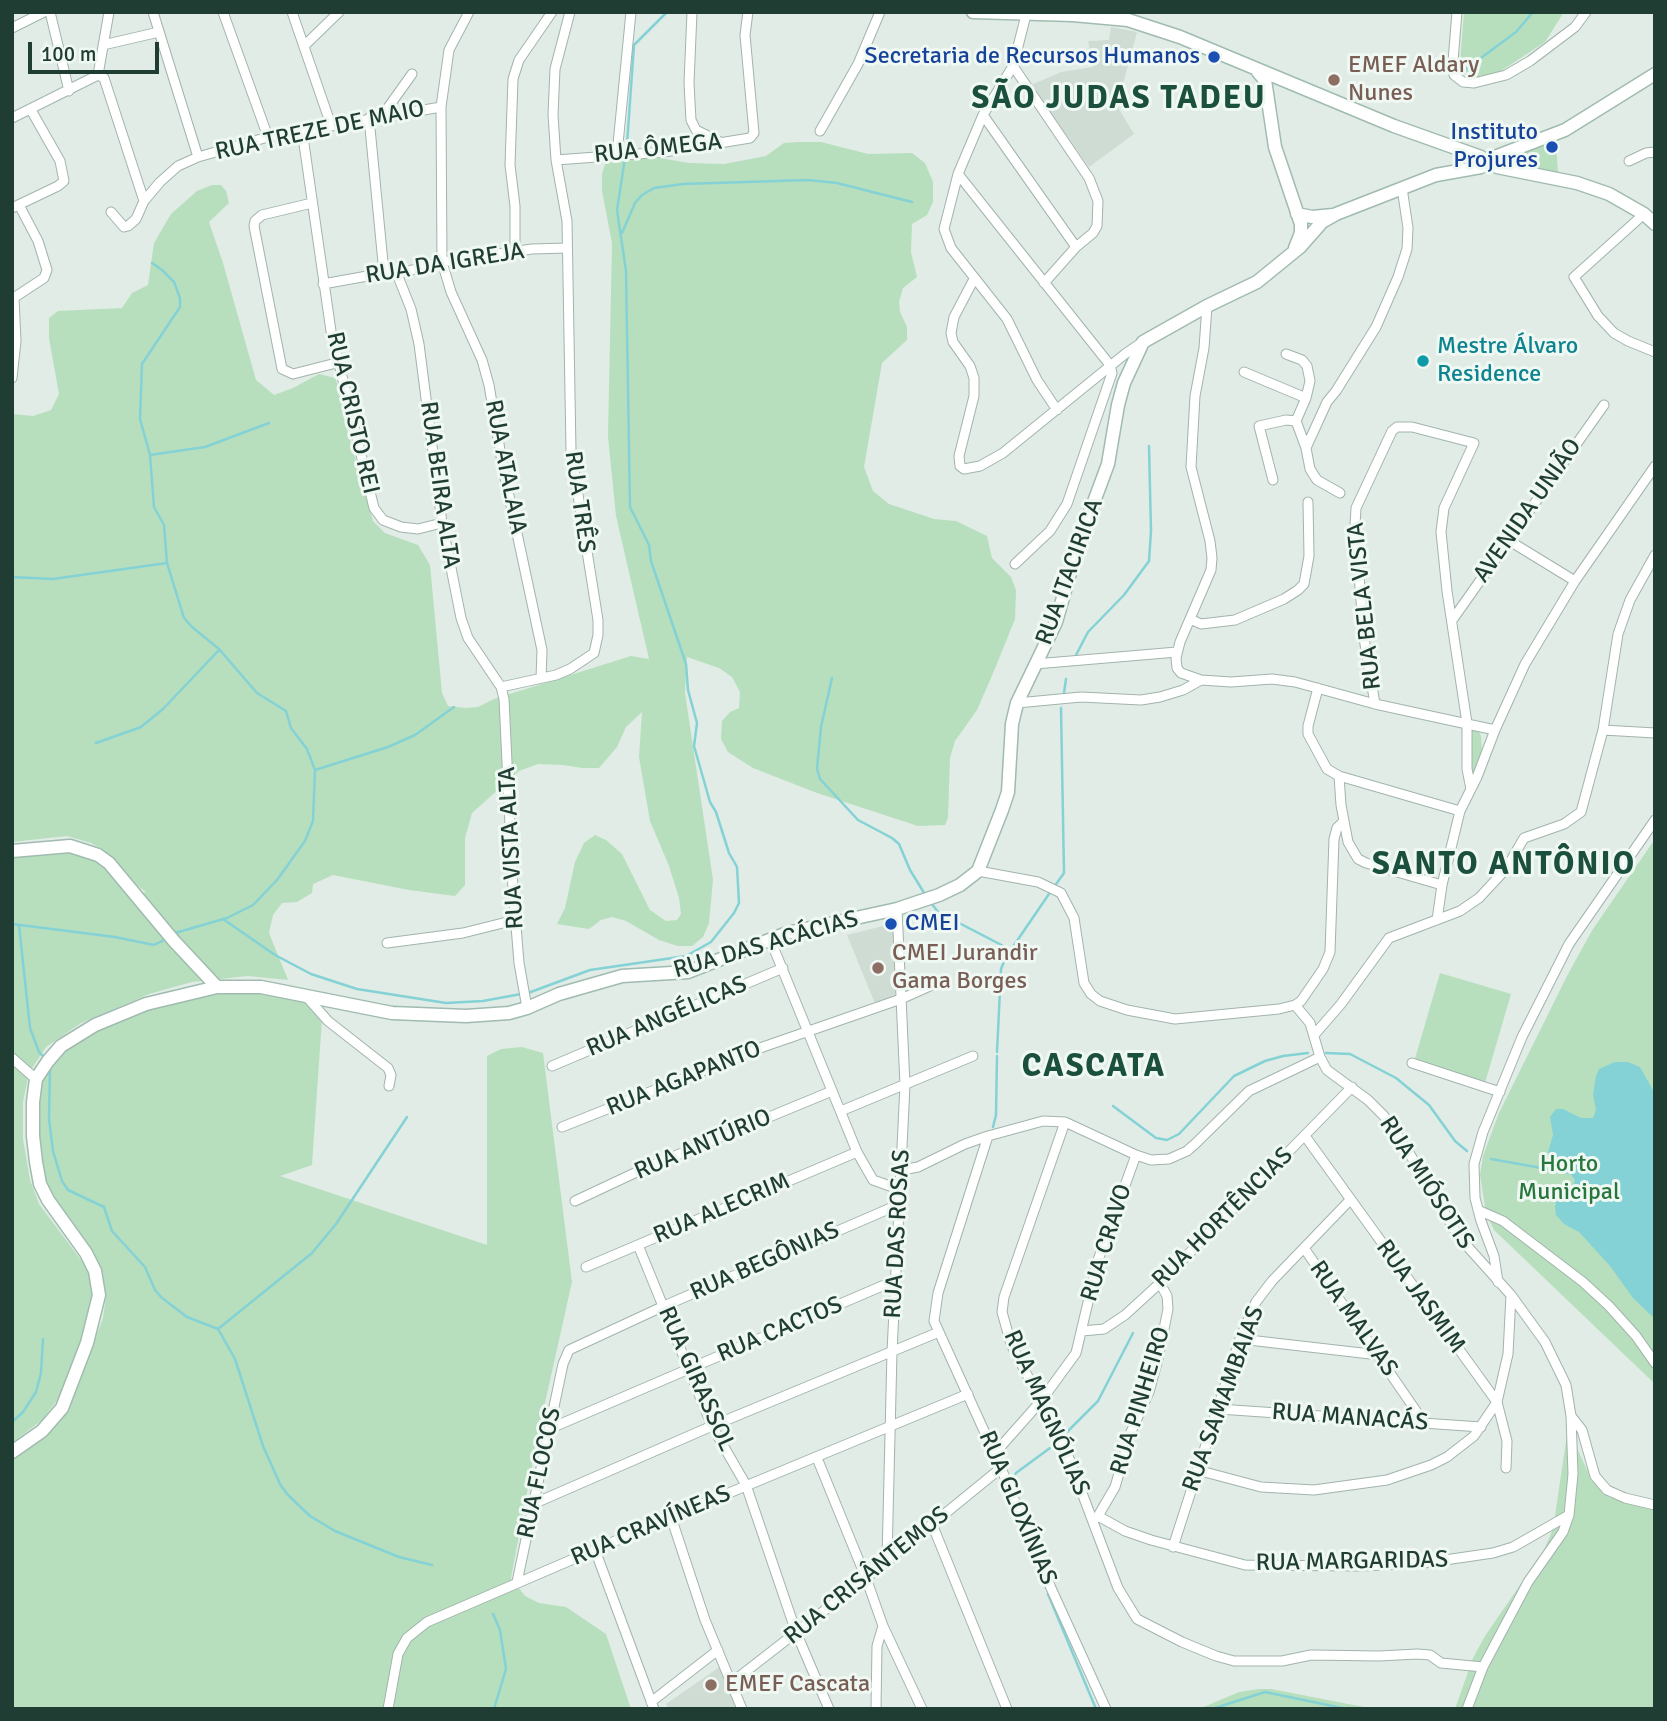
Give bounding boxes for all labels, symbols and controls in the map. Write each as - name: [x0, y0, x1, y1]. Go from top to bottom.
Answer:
- scale bar: [32, 28, 163, 72]
- text: 100 m: [41, 41, 96, 67]
- place label: Secretaria de Recursos Humanos: [864, 43, 1200, 71]
- marker: Secretaria de Recursos Humanos: [1206, 49, 1222, 65]
- place label: EMEF Aldary Nunes: [1348, 52, 1479, 108]
- marker: EMEF Aldary Nunes: [1326, 72, 1342, 88]
- district label: SÃO JUDAS TADEU: [973, 81, 1265, 119]
- street label: RUA TREZE DE MAIO: [213, 95, 427, 167]
- place label: Instituto Projures: [1450, 119, 1538, 175]
- street label: RUA ÔMEGA: [593, 128, 723, 170]
- marker: Instituto Projures: [1544, 139, 1560, 155]
- street label: RUA DA IGREJA: [364, 237, 526, 291]
- street label: RUA CRISTO REI: [319, 329, 385, 497]
- place label: Mestre Álvaro Residence: [1437, 333, 1578, 389]
- marker: Mestre Álvaro Residence: [1415, 353, 1431, 369]
- street label: RUA ATALAIA: [478, 397, 532, 537]
- street label: RUA BEIRA ALTA: [413, 399, 465, 571]
- street label: AVENIDA UNIÃO: [1468, 434, 1588, 588]
- street label: RUA TRÊS: [558, 449, 600, 555]
- street label: RUA ITACIRICA: [1030, 495, 1110, 649]
- street label: RUA BELA VISTA: [1342, 521, 1388, 691]
- street label: RUA VISTA ALTA: [493, 766, 531, 930]
- district label: SANTO ANTÔNIO: [1374, 847, 1634, 885]
- street label: RUA DAS ACÁCIAS: [670, 905, 862, 985]
- place label: CMEI: [905, 910, 959, 938]
- marker: CMEI: [883, 916, 899, 932]
- place label: CMEI Jurandir Gama Borges: [892, 940, 1038, 996]
- marker: CMEI Jurandir Gama Borges: [870, 960, 886, 976]
- street label: RUA ANGÉLICAS: [582, 970, 752, 1064]
- street label: RUA AGAPANTO: [602, 1035, 766, 1123]
- district label: CASCATA: [1023, 1049, 1165, 1087]
- street label: RUA ANTÚRIO: [630, 1103, 776, 1187]
- street label: RUA MIÓSOTIS: [1372, 1111, 1480, 1255]
- street label: RUA HORTÊNCIAS: [1147, 1142, 1299, 1294]
- street label: RUA DAS ROSAS: [879, 1149, 917, 1319]
- park label: Horto Municipal: [1518, 1151, 1620, 1207]
- street label: RUA ALECRIM: [649, 1167, 795, 1251]
- street label: RUA CRAVO: [1076, 1181, 1138, 1305]
- street label: RUA BEGÔNIAS: [686, 1216, 844, 1308]
- street label: RUA JASMIM: [1369, 1235, 1471, 1359]
- street label: RUA MALVAS: [1303, 1256, 1403, 1382]
- street label: RUA CACTOS: [713, 1291, 847, 1369]
- street label: RUA GIRASSOL: [651, 1302, 741, 1456]
- street label: RUA SAMAMBAIAS: [1177, 1302, 1271, 1496]
- street label: RUA PINHEIRO: [1105, 1324, 1177, 1478]
- street label: RUA MAGNÓLIAS: [997, 1326, 1095, 1500]
- street label: RUA MANACÁS: [1271, 1398, 1429, 1438]
- street label: RUA FLOCOS: [512, 1405, 568, 1541]
- street label: RUA GLOXÍNIAS: [972, 1427, 1062, 1589]
- street label: RUA CRAVÍNEAS: [567, 1479, 735, 1573]
- street label: RUA CRISÂNTEMOS: [779, 1501, 955, 1651]
- street label: RUA MARGARIDAS: [1255, 1546, 1449, 1578]
- place label: EMEF Cascata: [725, 1671, 870, 1699]
- marker: EMEF Cascata: [703, 1677, 719, 1693]

